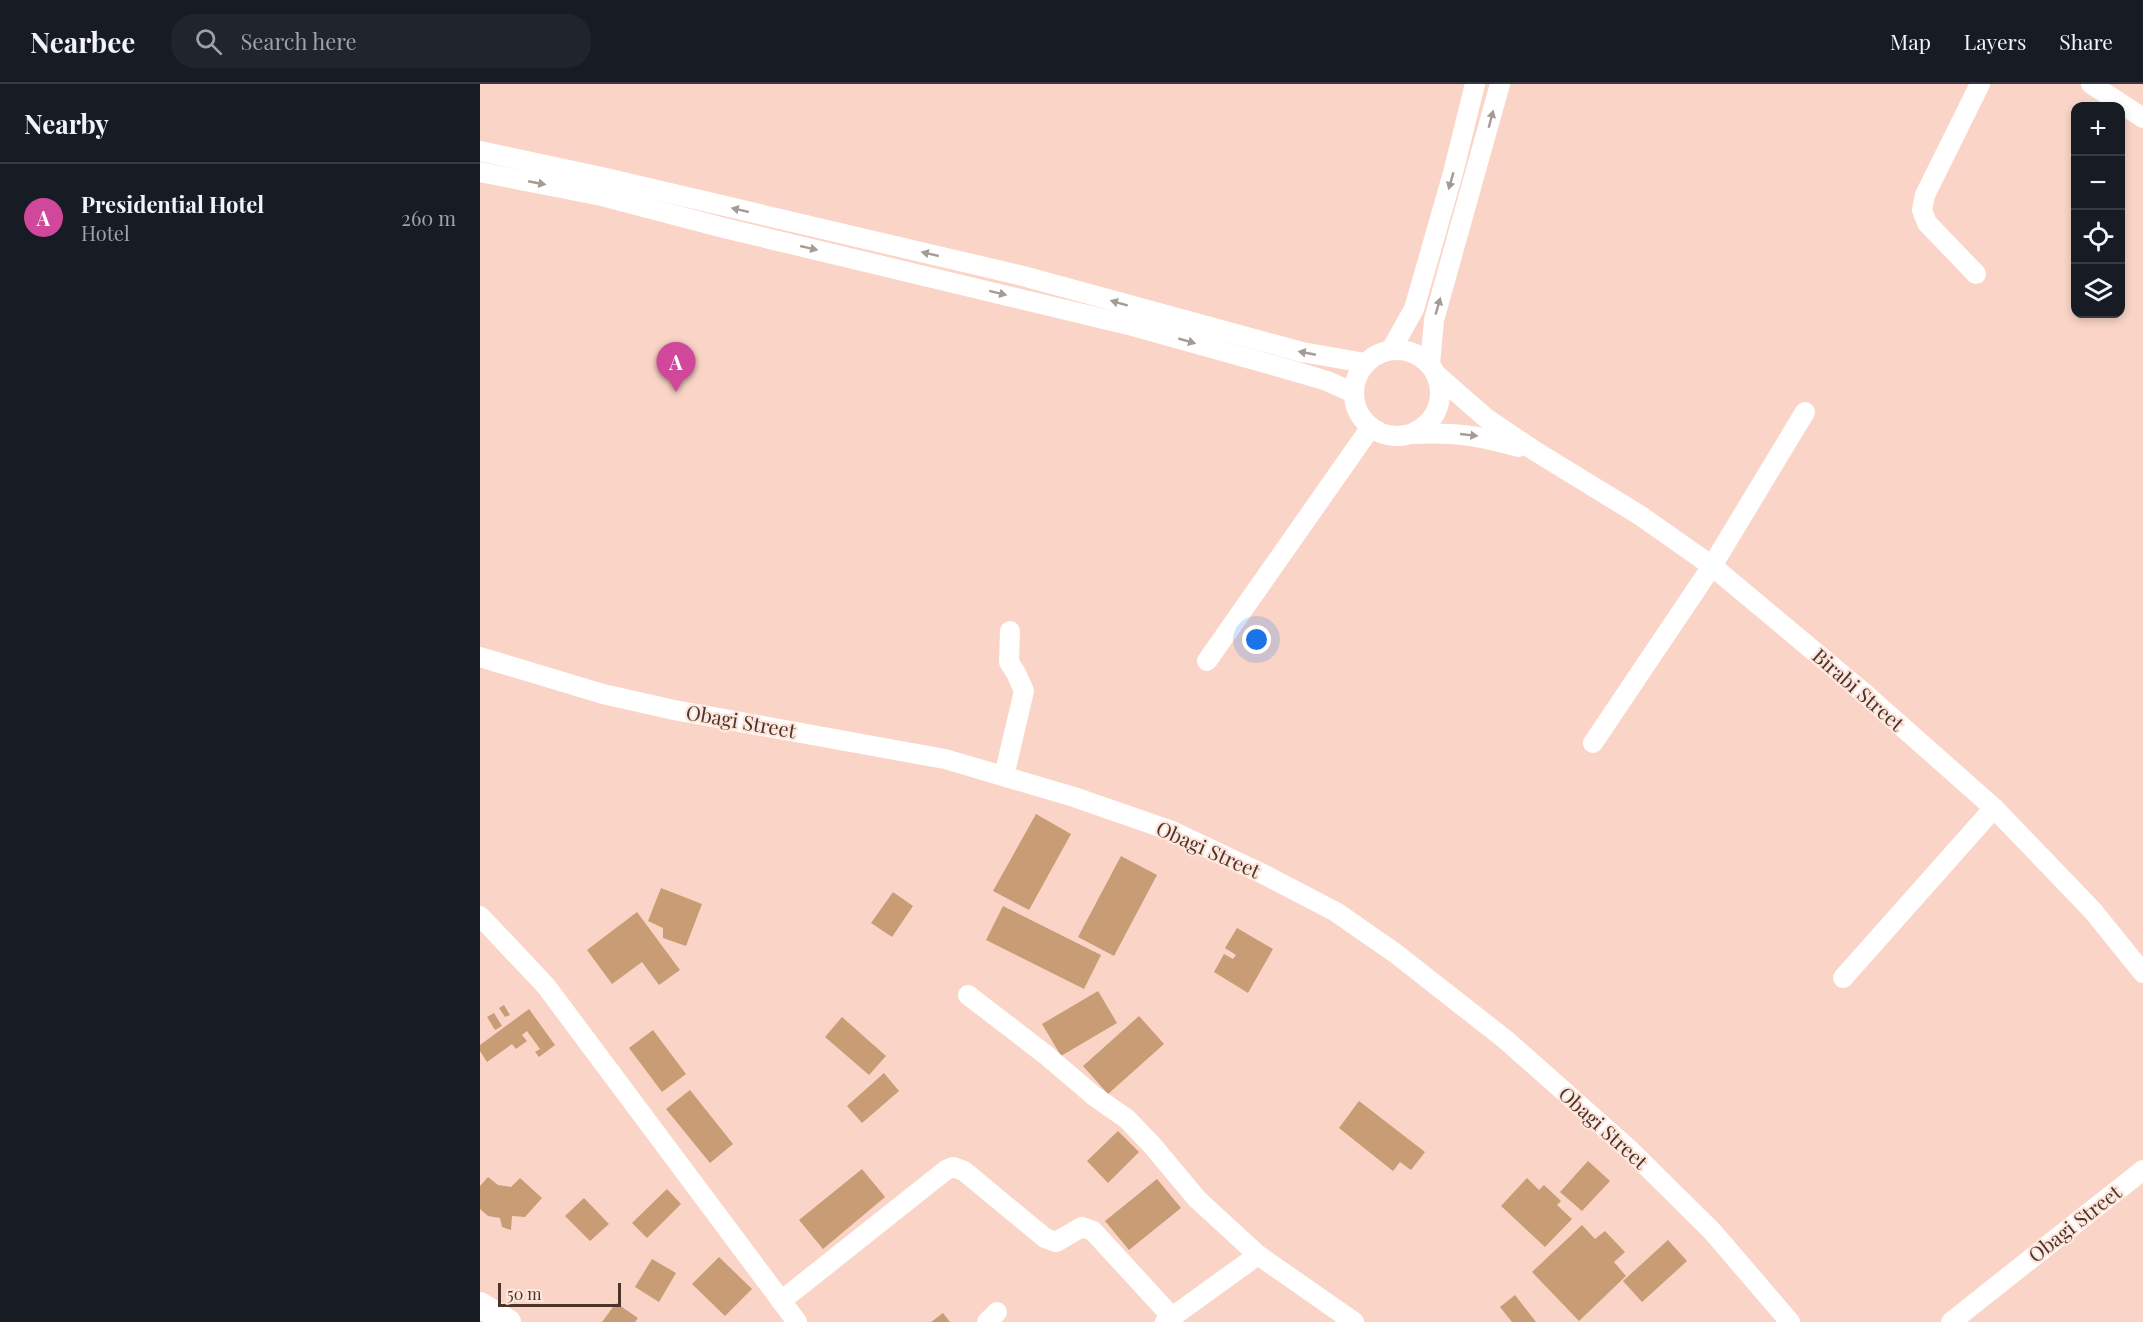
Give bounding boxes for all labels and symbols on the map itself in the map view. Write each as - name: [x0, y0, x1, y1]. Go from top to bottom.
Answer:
- one-way arrow: [1487, 110, 1496, 128]
- one-way arrow: [1446, 173, 1455, 191]
- one-way arrow: [528, 179, 547, 188]
- one-way arrow: [731, 205, 750, 214]
- one-way arrow: [799, 243, 818, 253]
- one-way arrow: [921, 249, 940, 258]
- one-way arrow: [989, 289, 1007, 299]
- one-way arrow: [1434, 297, 1443, 315]
- one-way arrow: [1110, 298, 1128, 307]
- one-way arrow: [1178, 337, 1196, 346]
- pin: A: [656, 342, 696, 392]
- one-way arrow: [1298, 348, 1317, 357]
- one-way arrow: [1460, 430, 1479, 440]
- your location: [1242, 625, 1271, 654]
- street label: Birabi Street: [1808, 642, 1911, 737]
- street label: Obagi Street: [684, 698, 799, 744]
- street label: Obagi Street: [1152, 814, 1266, 884]
- street label: Obagi Street: [1554, 1080, 1655, 1175]
- street label: Obagi Street: [2022, 1177, 2127, 1268]
- scale bar: [498, 1280, 621, 1308]

